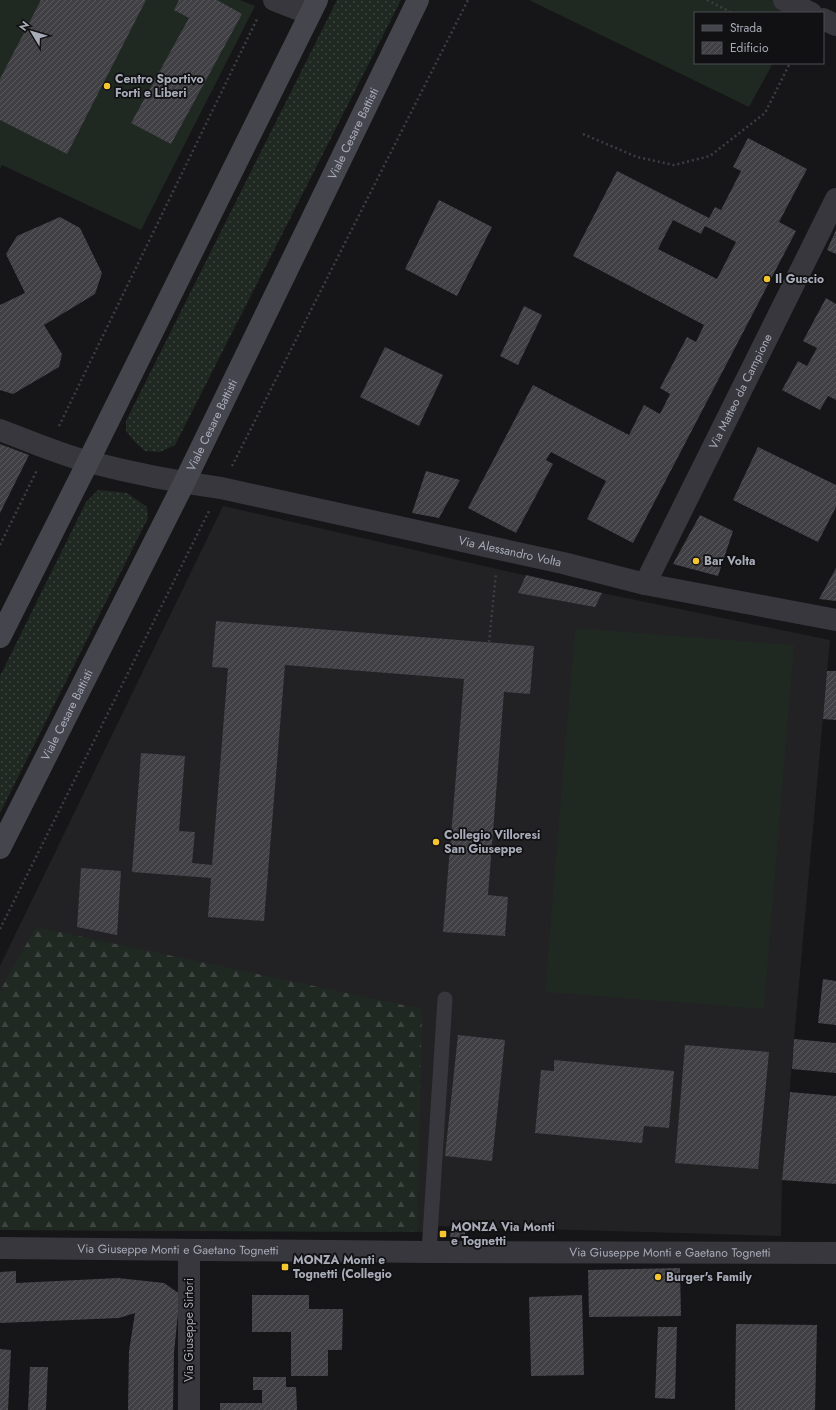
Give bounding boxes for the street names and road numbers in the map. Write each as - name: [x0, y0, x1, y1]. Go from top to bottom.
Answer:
- street label: Viale Cesare Battisti: [323, 84, 383, 183]
- street label: Via Matteo da Campione: [704, 331, 777, 452]
- street label: Viale Cesare Battisti: [182, 376, 242, 474]
- street label: Via Alessandro Volta: [457, 531, 563, 571]
- street label: Viale Cesare Battisti: [36, 666, 98, 764]
- street label: Via Giuseppe Monti e Gaetano Tognetti: [77, 1240, 279, 1260]
- street label: Via Giuseppe Monti e Gaetano Tognetti: [569, 1243, 771, 1262]
- street label: Via Giuseppe Sirtori: [180, 1278, 198, 1382]

